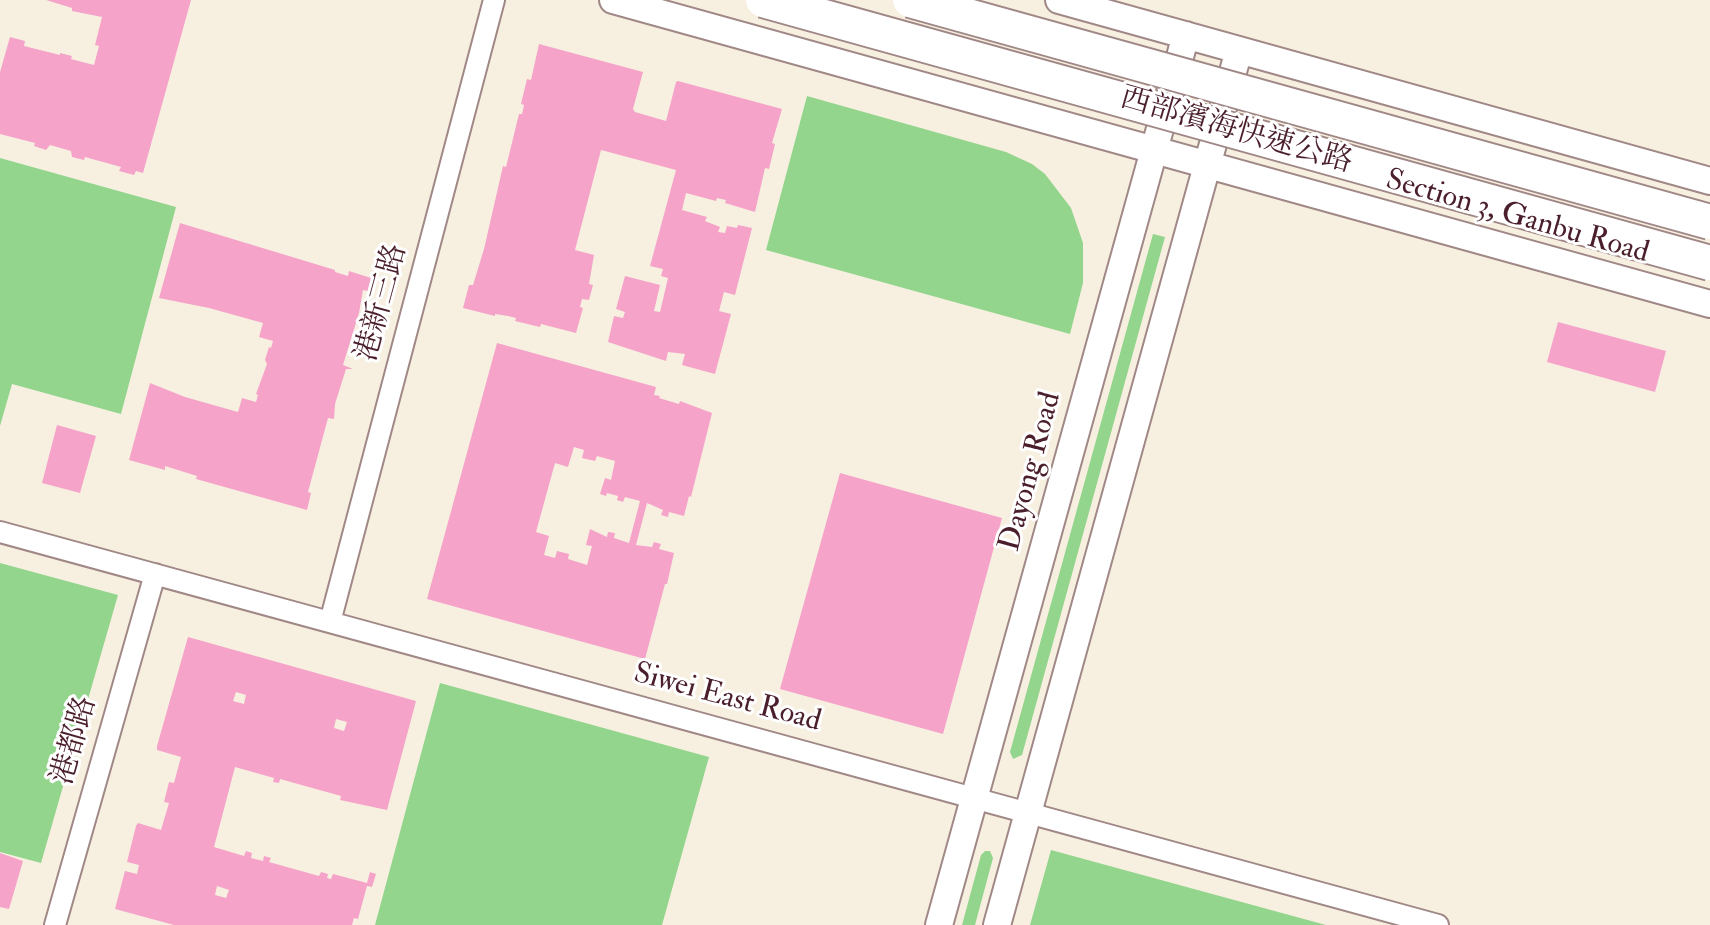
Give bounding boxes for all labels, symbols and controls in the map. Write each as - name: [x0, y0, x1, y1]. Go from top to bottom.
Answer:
- street label: 西部濱海快速公路: [1116, 82, 1356, 182]
- street label: Section 3, Ganbu Road: [1381, 163, 1653, 273]
- street label: 港新三路: [350, 240, 416, 366]
- street label: Dayong Road: [993, 389, 1071, 555]
- street label: Siwei East Road: [629, 657, 825, 741]
- street label: 港都路: [46, 693, 106, 789]

